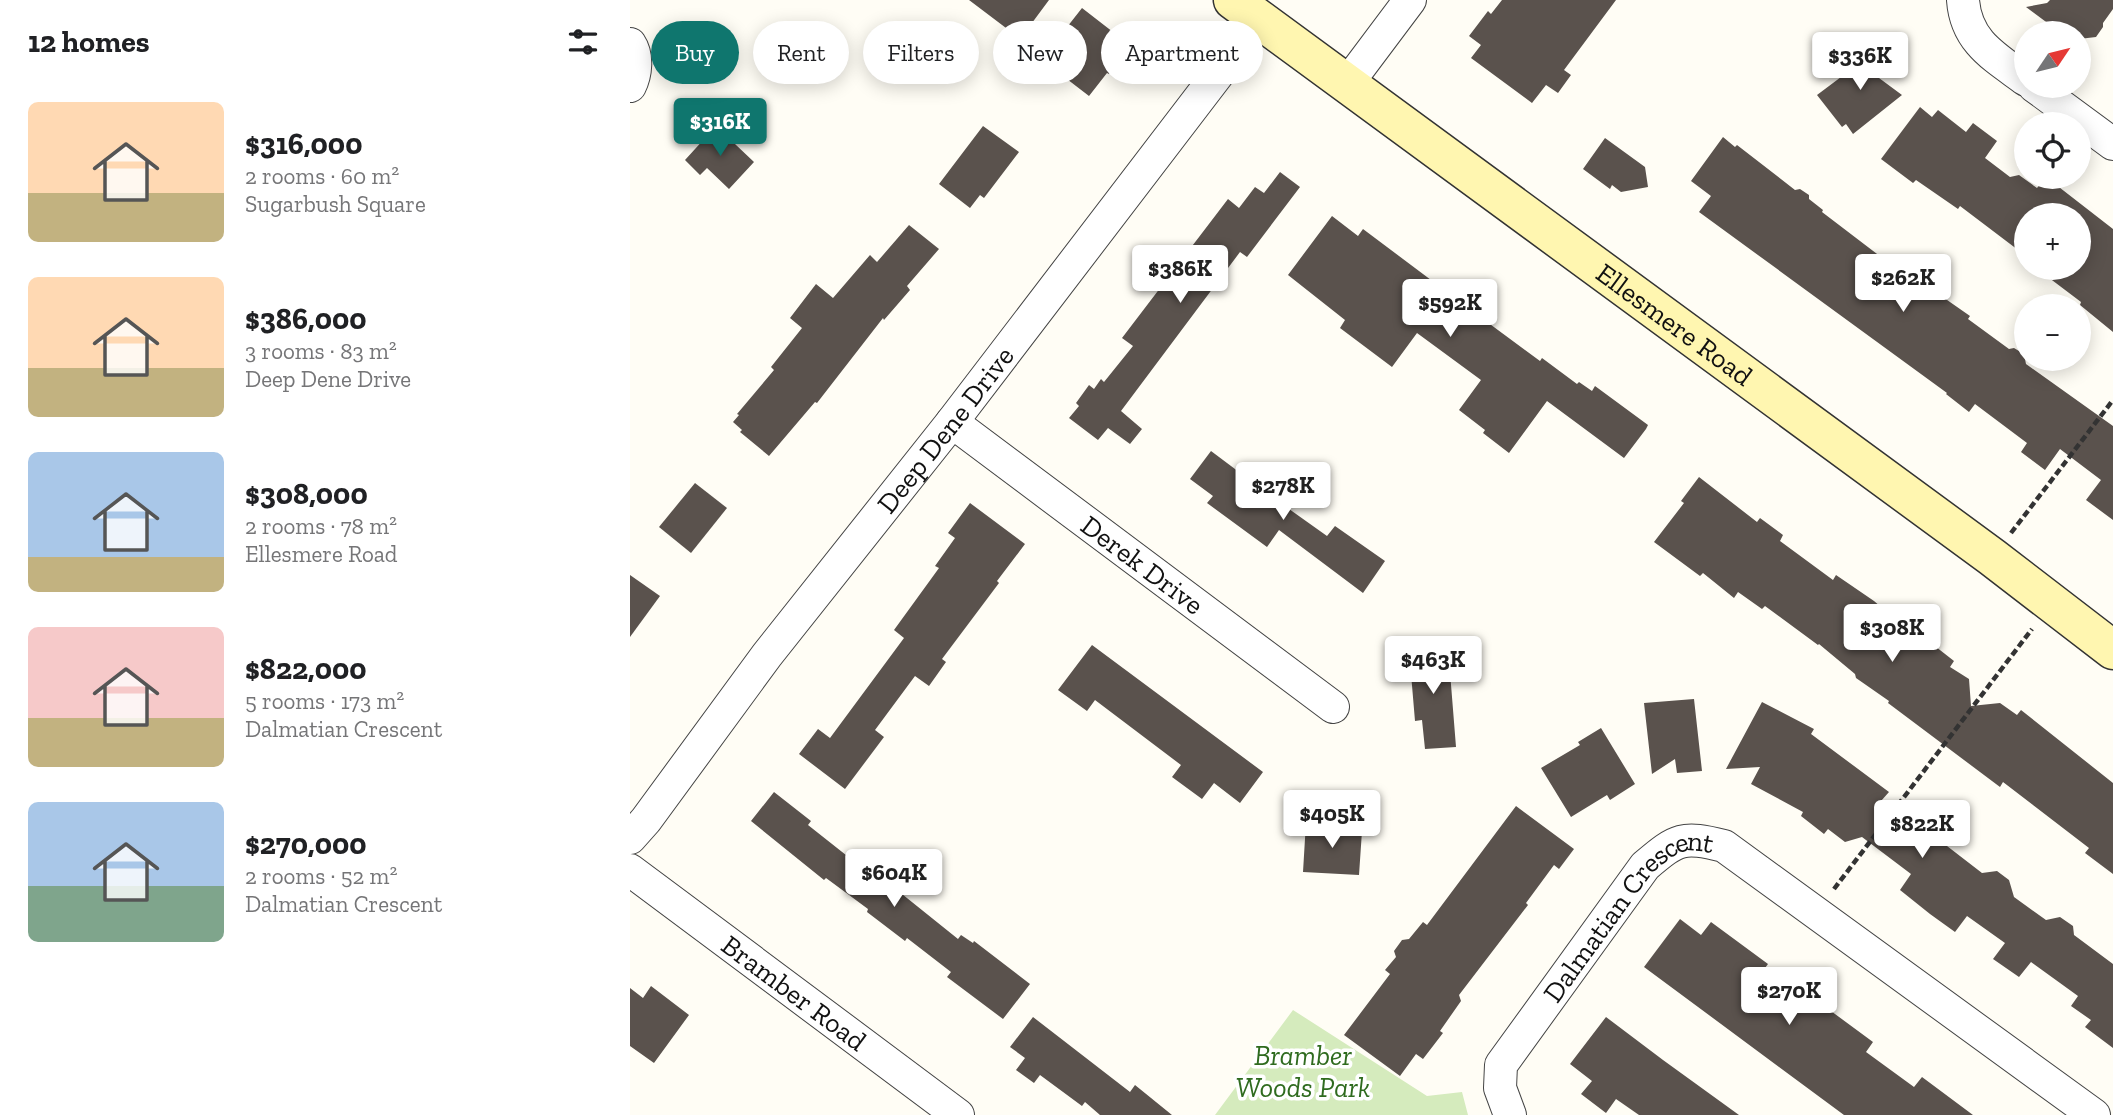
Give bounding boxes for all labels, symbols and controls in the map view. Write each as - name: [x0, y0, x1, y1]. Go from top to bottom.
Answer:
- chip: Buy: [651, 21, 739, 84]
- chip: Rent: [753, 21, 849, 84]
- chip: Filters: [863, 21, 979, 84]
- chip: New: [993, 21, 1087, 84]
- chip: Apartment: [1101, 21, 1263, 84]
- north arrow: [2014, 21, 2091, 98]
- map controls: [2014, 21, 2091, 371]
- icon: filters: [564, 23, 602, 61]
- text: 12 homes: [28, 24, 150, 60]
- pin: $336K: [1811, 32, 1909, 92]
- text: $336K: [1828, 41, 1892, 69]
- pin: $316K: [671, 99, 769, 158]
- text: $316K: [690, 107, 750, 135]
- button: locate: [2014, 112, 2091, 189]
- text: $316,000: [245, 126, 362, 162]
- icon: home: [84, 130, 168, 214]
- text: 2 rooms · 60 m²: [245, 162, 399, 190]
- text: Sugarbush Square: [245, 190, 426, 218]
- button: +: [2014, 203, 2091, 280]
- pin: $386K: [1131, 246, 1229, 305]
- text: $386K: [1148, 254, 1212, 282]
- pin: $262K: [1854, 254, 1952, 314]
- street label: Ellesmere Road: [1590, 256, 1759, 393]
- text: $262K: [1871, 263, 1935, 291]
- pin: $592K: [1401, 280, 1499, 339]
- text: $592K: [1418, 288, 1482, 316]
- button: −: [2014, 294, 2091, 371]
- text: $386,000: [245, 301, 366, 337]
- icon: home: [84, 305, 168, 389]
- text: 3 rooms · 83 m²: [245, 337, 397, 365]
- street label: Deep Dene Drive: [870, 340, 1021, 520]
- text: Deep Dene Drive: [245, 365, 411, 393]
- pin: $278K: [1234, 462, 1332, 522]
- text: $278K: [1252, 471, 1314, 499]
- text: $308,000: [245, 476, 368, 512]
- icon: home: [84, 480, 168, 564]
- street label: Derek Drive: [1074, 508, 1210, 622]
- text: 2 rooms · 78 m²: [245, 512, 397, 540]
- text: Ellesmere Road: [245, 540, 397, 568]
- pin: $308K: [1843, 604, 1941, 664]
- text: $308K: [1860, 613, 1924, 641]
- pin: $463K: [1384, 636, 1482, 696]
- text: $463K: [1401, 645, 1465, 673]
- text: $822,000: [245, 651, 367, 687]
- icon: home: [84, 655, 168, 739]
- text: 5 rooms · 173 m²: [245, 687, 404, 715]
- text: Dalmatian Crescent: [245, 715, 442, 743]
- pin: $405K: [1283, 790, 1381, 850]
- text: $405K: [1299, 799, 1365, 827]
- pin: $822K: [1873, 800, 1971, 860]
- text: $822K: [1890, 809, 1954, 837]
- street label: Dalmatian Crescent: [1536, 824, 1717, 1009]
- text: $270,000: [245, 826, 366, 862]
- icon: home: [84, 830, 168, 914]
- pin: $604K: [845, 850, 943, 909]
- text: $604K: [861, 858, 927, 886]
- text: 2 rooms · 52 m²: [245, 862, 397, 890]
- text: Dalmatian Crescent: [245, 890, 442, 918]
- street label: Bramber Road: [715, 928, 873, 1058]
- pin: $270K: [1740, 968, 1838, 1027]
- text: $270K: [1757, 976, 1821, 1004]
- park label: Bramber Woods Park: [1236, 1039, 1370, 1104]

